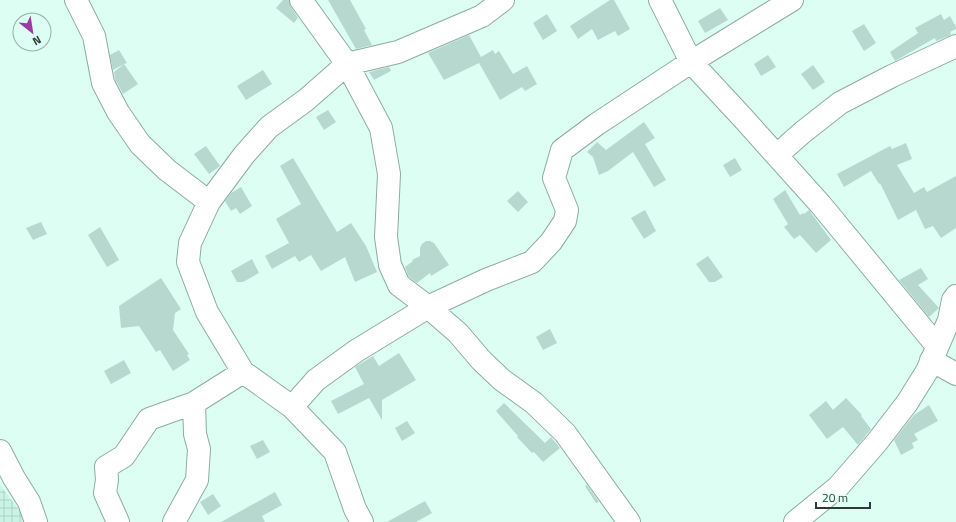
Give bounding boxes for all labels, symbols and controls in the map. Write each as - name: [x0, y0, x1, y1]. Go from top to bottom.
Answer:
- north arrow: [12, 12, 52, 52]
- text: N: [30, 32, 44, 49]
- scale bar: [816, 484, 870, 510]
- text: 20 m: [822, 488, 848, 507]

